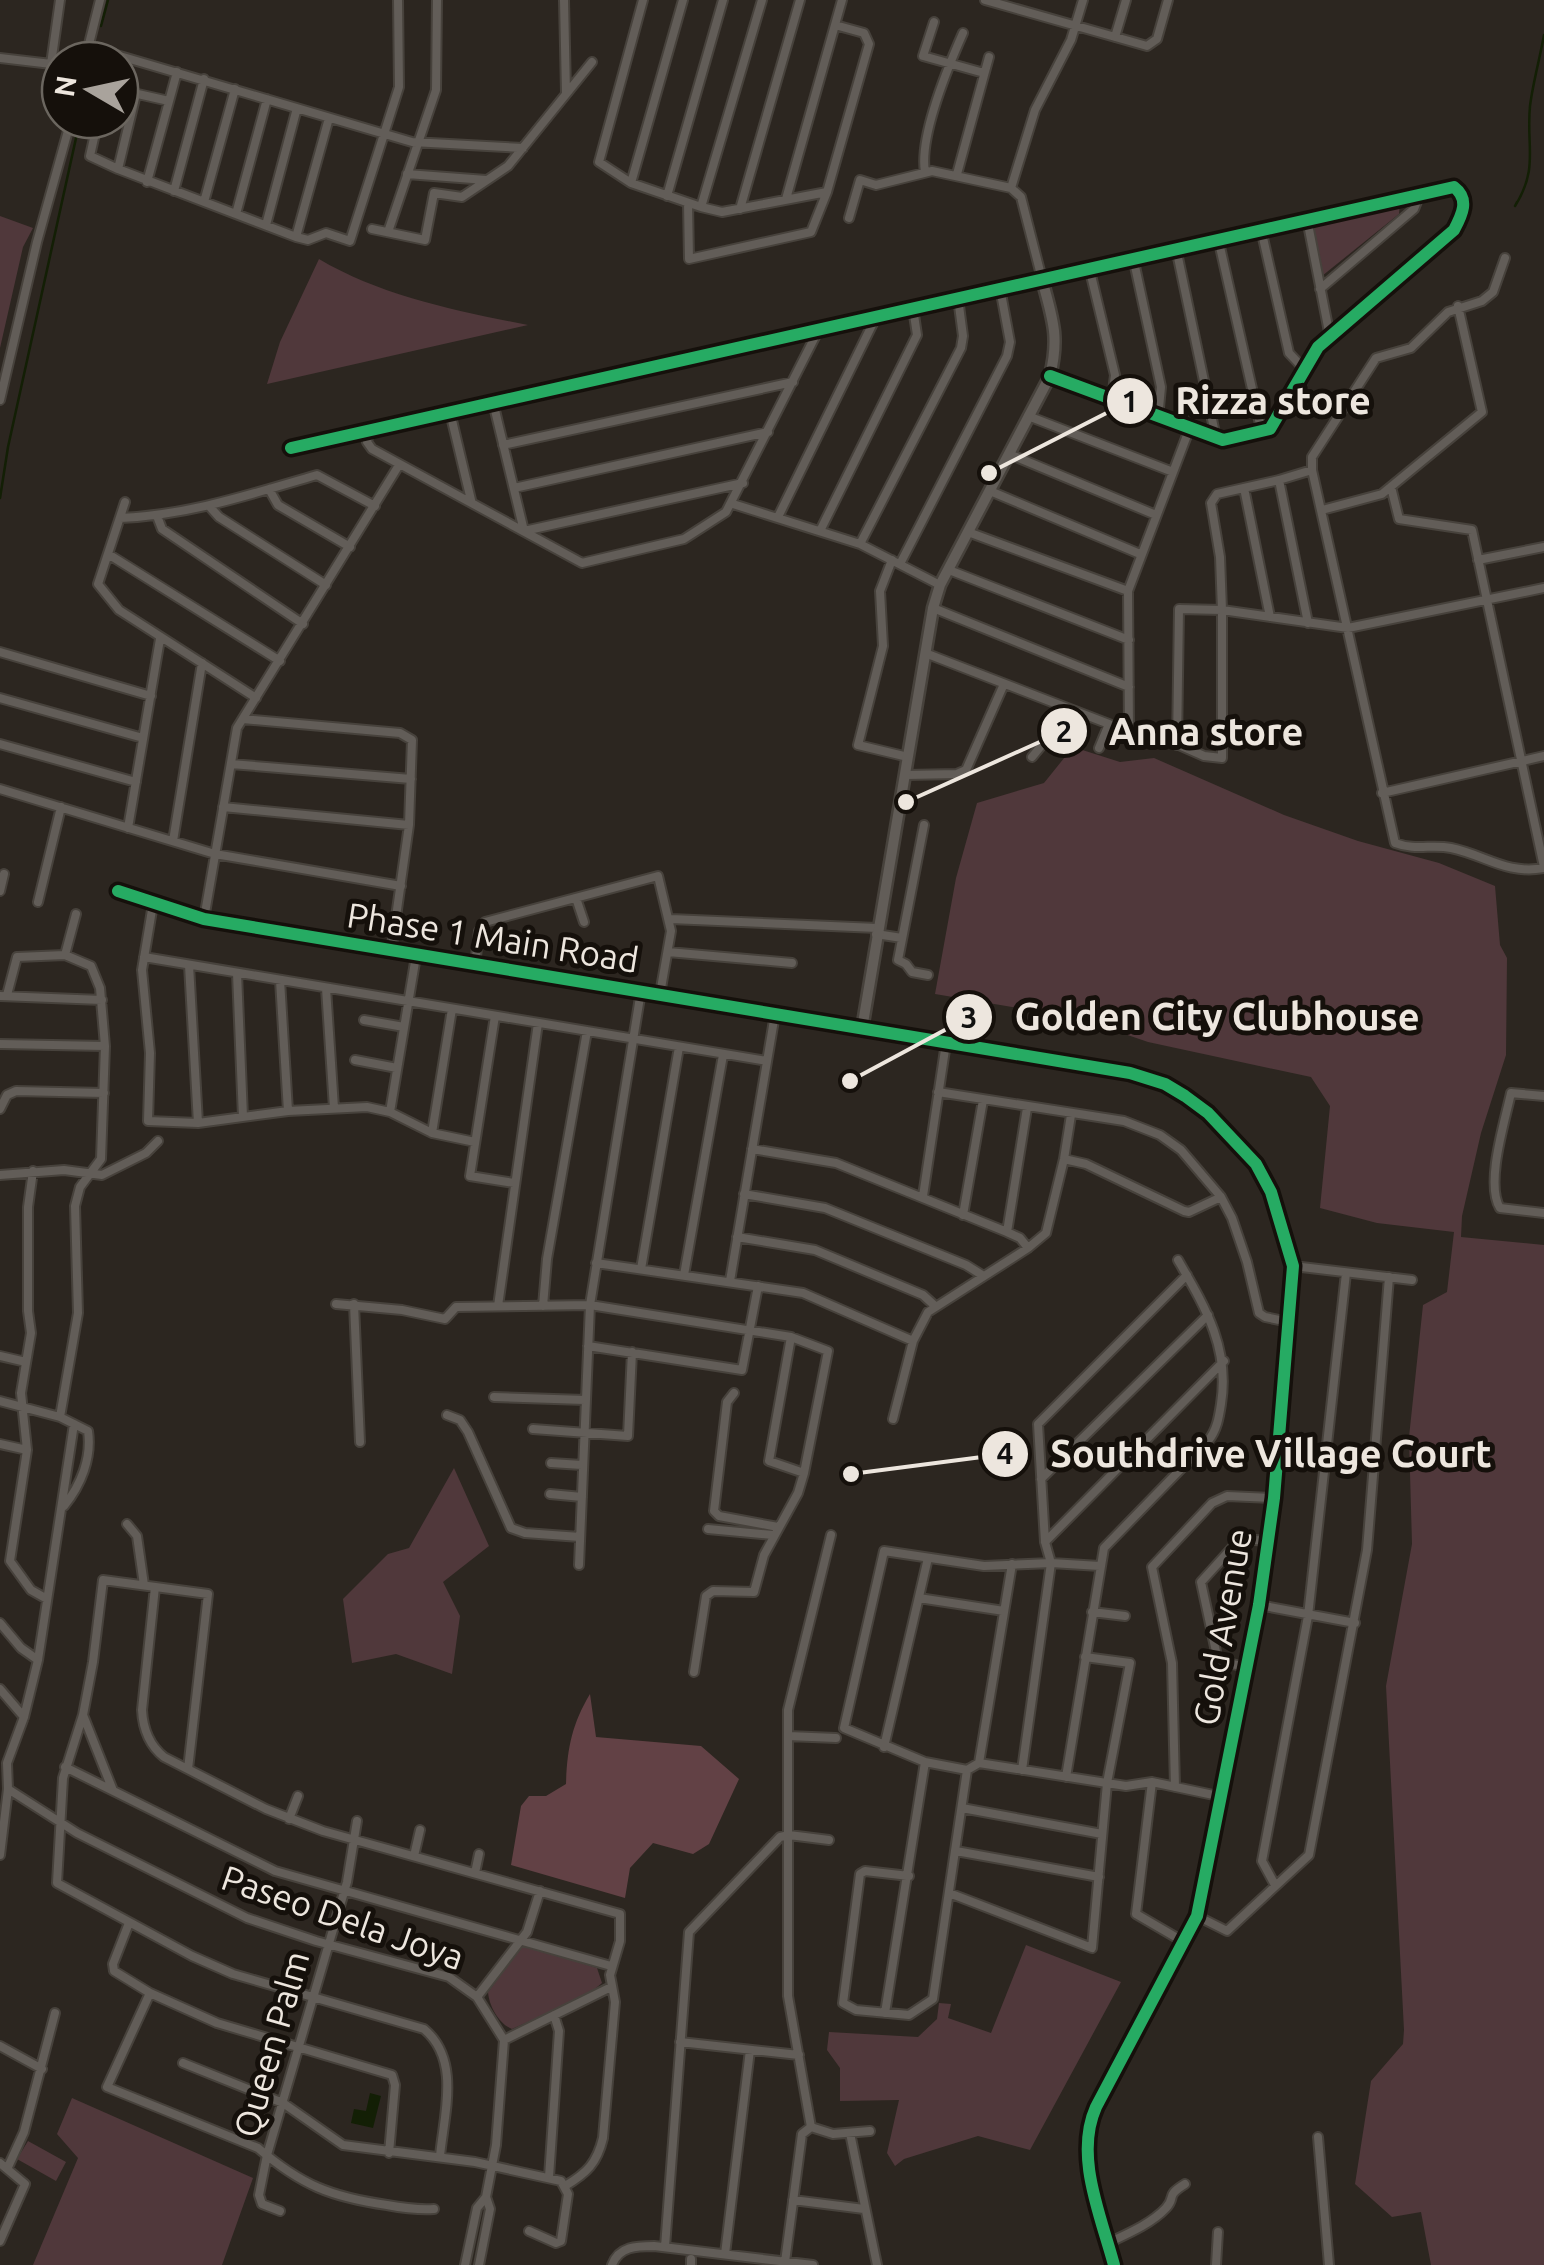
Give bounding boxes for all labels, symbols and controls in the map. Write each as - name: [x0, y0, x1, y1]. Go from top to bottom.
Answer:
- north arrow: [40, 40, 140, 140]
- text: N: [48, 73, 82, 99]
- callout: Rizza store: [1105, 367, 1391, 435]
- text: Rizza store: [1175, 379, 1371, 421]
- text: 1: [1122, 384, 1138, 418]
- callout: Anna store: [1039, 697, 1323, 765]
- text: Anna store: [1109, 710, 1303, 752]
- text: 2: [1056, 714, 1072, 748]
- street label: Phase 1 Main Road: [344, 894, 642, 980]
- callout: Golden City Clubhouse: [944, 983, 1439, 1051]
- text: Golden City Clubhouse: [1014, 995, 1420, 1037]
- text: 3: [961, 1000, 977, 1034]
- callout: Southdrive Village Court: [980, 1420, 1512, 1488]
- text: Southdrive Village Court: [1050, 1432, 1492, 1474]
- text: 4: [997, 1436, 1013, 1470]
- street label: Gold Avenue: [1185, 1525, 1259, 1729]
- street label: Paseo Dela Joya: [217, 1857, 469, 1977]
- street label: Queen Palm: [225, 1946, 317, 2142]

